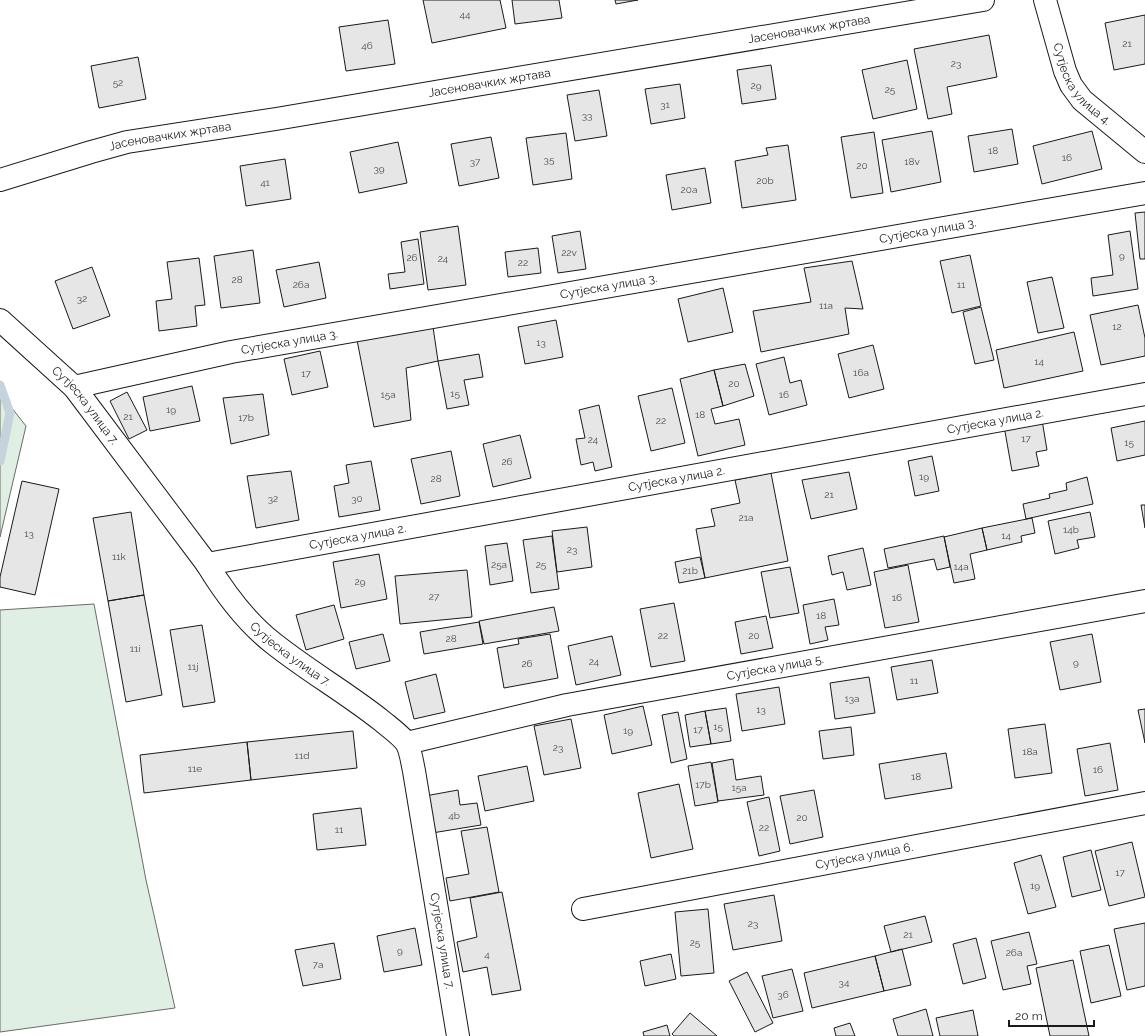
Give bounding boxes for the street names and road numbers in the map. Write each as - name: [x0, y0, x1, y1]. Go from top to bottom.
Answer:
- street label: Јасеновачких жртава: [747, 12, 871, 46]
- street label: Сутјеска улица 4.: [1050, 41, 1114, 128]
- street label: Јасеновачких жртава: [427, 66, 552, 100]
- street label: Јасеновачких жртава: [107, 119, 232, 154]
- street label: Сутјеска улица 3.: [878, 216, 977, 246]
- street label: Сутјеска улица 3.: [559, 271, 658, 302]
- street label: Сутјеска улица 3.: [240, 327, 339, 357]
- street label: Сутјеска улица 7.: [49, 363, 122, 447]
- street label: Сутјеска улица 2.: [946, 406, 1045, 437]
- street label: Сутјеска улица 2.: [627, 463, 726, 495]
- street label: Сутјеска улица 2.: [308, 521, 407, 552]
- street label: Сутјеска улица 7.: [247, 619, 333, 689]
- street label: Сутјеска улица 5.: [726, 652, 825, 683]
- street label: Сутјеска улица 6.: [814, 840, 914, 872]
- street label: Сутјеска улица 7.: [427, 892, 457, 990]

